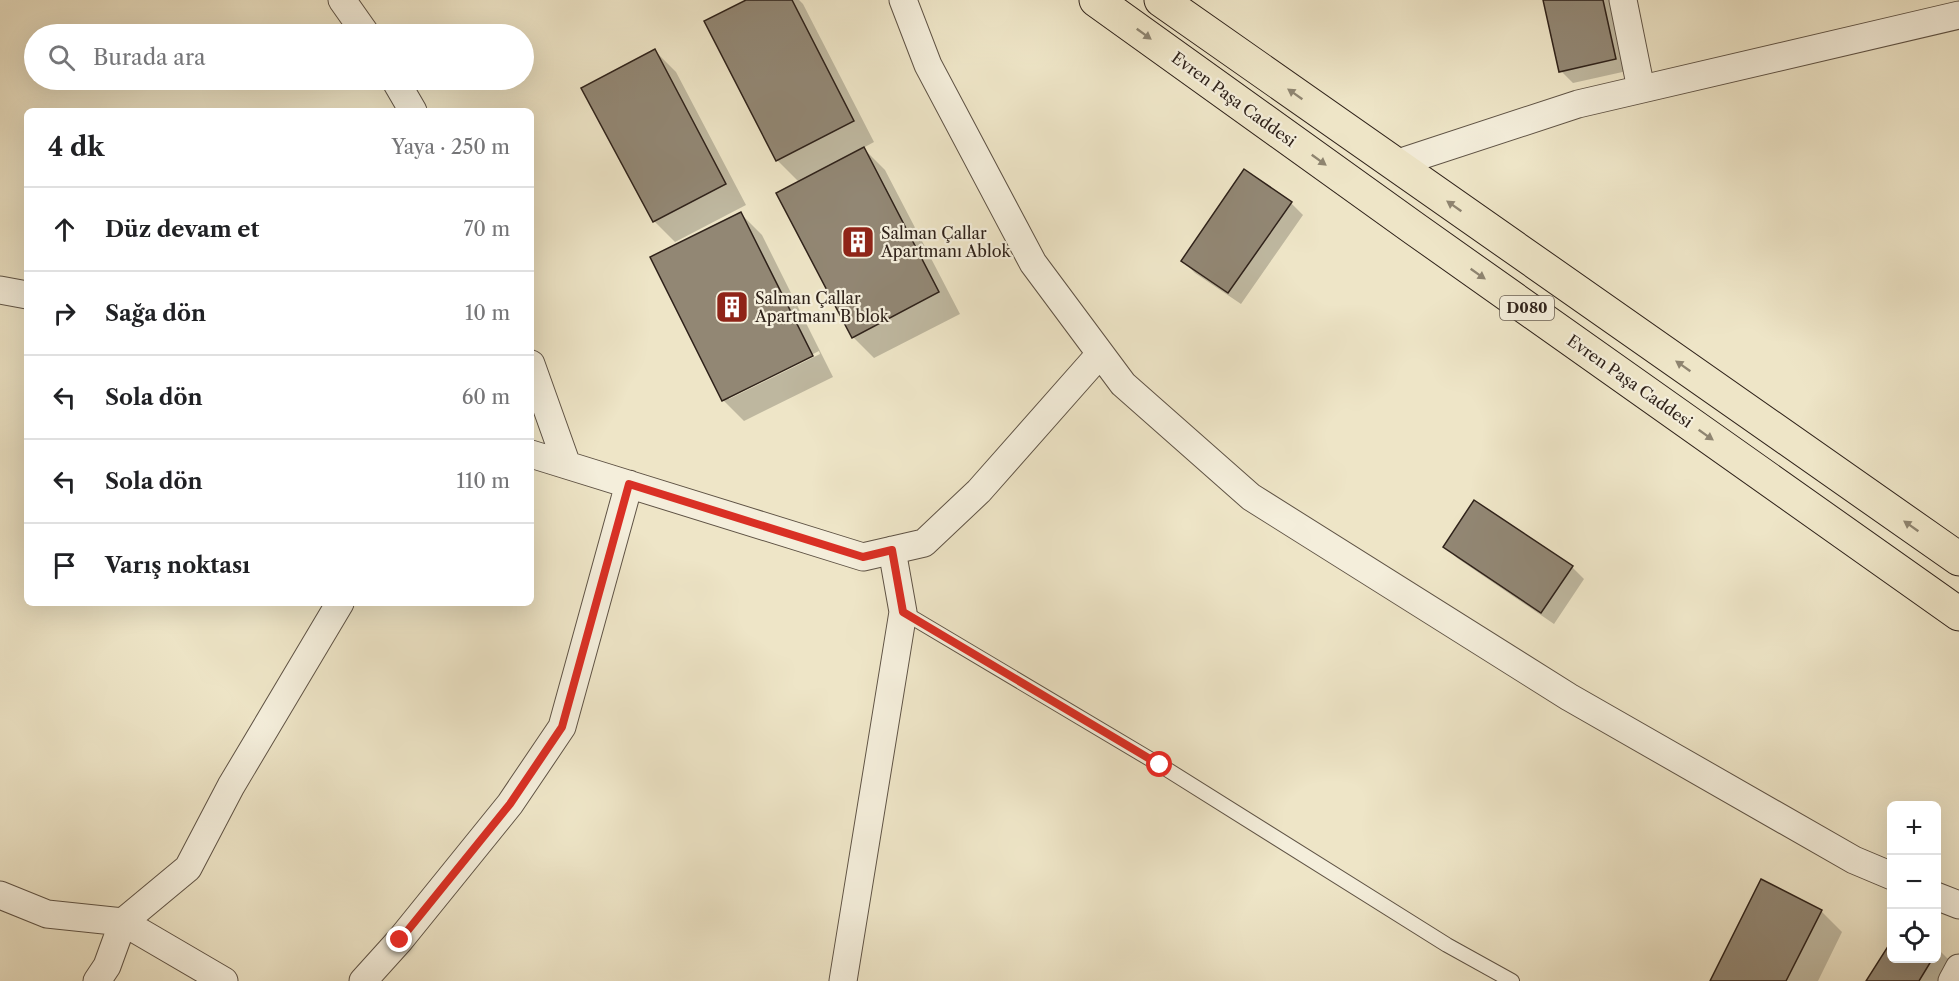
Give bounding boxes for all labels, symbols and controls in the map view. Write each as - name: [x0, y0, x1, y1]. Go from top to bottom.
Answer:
- search box: [24, 24, 534, 90]
- one-way arrow: [1135, 28, 1151, 40]
- icon: search: [45, 41, 78, 74]
- text: Burada ara: [93, 44, 206, 71]
- street label: Evren Paşa Caddesi: [1168, 47, 1300, 151]
- one-way arrow: [1287, 88, 1303, 100]
- text: 4 dk: [48, 131, 104, 163]
- text: Yaya · 250 m: [392, 135, 510, 159]
- one-way arrow: [1311, 154, 1327, 166]
- one-way arrow: [1447, 200, 1463, 212]
- icon: ahead: [48, 213, 81, 246]
- text: Düz devam et: [105, 216, 259, 243]
- text: 70 m: [464, 217, 510, 241]
- place label: Salman Çallar Apartmanı Ablok: [880, 223, 1011, 261]
- building icon: Salman Çallar Apartmanı Ablok: [840, 224, 876, 260]
- one-way arrow: [1470, 268, 1486, 279]
- place label: Salman Çallar Apartmanı B blok: [754, 288, 890, 326]
- building icon: Salman Çallar Apartmanı B blok: [714, 289, 750, 325]
- road number: D080: [1500, 296, 1554, 320]
- icon: right: [48, 297, 81, 330]
- text: Sağa dön: [105, 300, 206, 327]
- text: 10 m: [465, 301, 510, 325]
- street label: Evren Paşa Caddesi: [1563, 330, 1697, 432]
- one-way arrow: [1675, 360, 1691, 372]
- icon: left: [48, 381, 81, 414]
- text: Sola dön: [105, 384, 203, 411]
- text: 60 m: [462, 385, 510, 409]
- one-way arrow: [1697, 429, 1713, 441]
- icon: left: [48, 465, 81, 498]
- text: Sola dön: [105, 468, 203, 495]
- text: 110 m: [457, 469, 510, 493]
- one-way arrow: [1903, 521, 1919, 532]
- icon: arrive: [48, 549, 81, 582]
- text: Varış noktası: [105, 552, 250, 579]
- route start: [1146, 751, 1172, 777]
- map controls: [1887, 801, 1941, 963]
- button: +: [1887, 801, 1941, 855]
- button: −: [1887, 855, 1941, 909]
- button: locate: [1887, 909, 1941, 963]
- route end: [386, 926, 412, 952]

